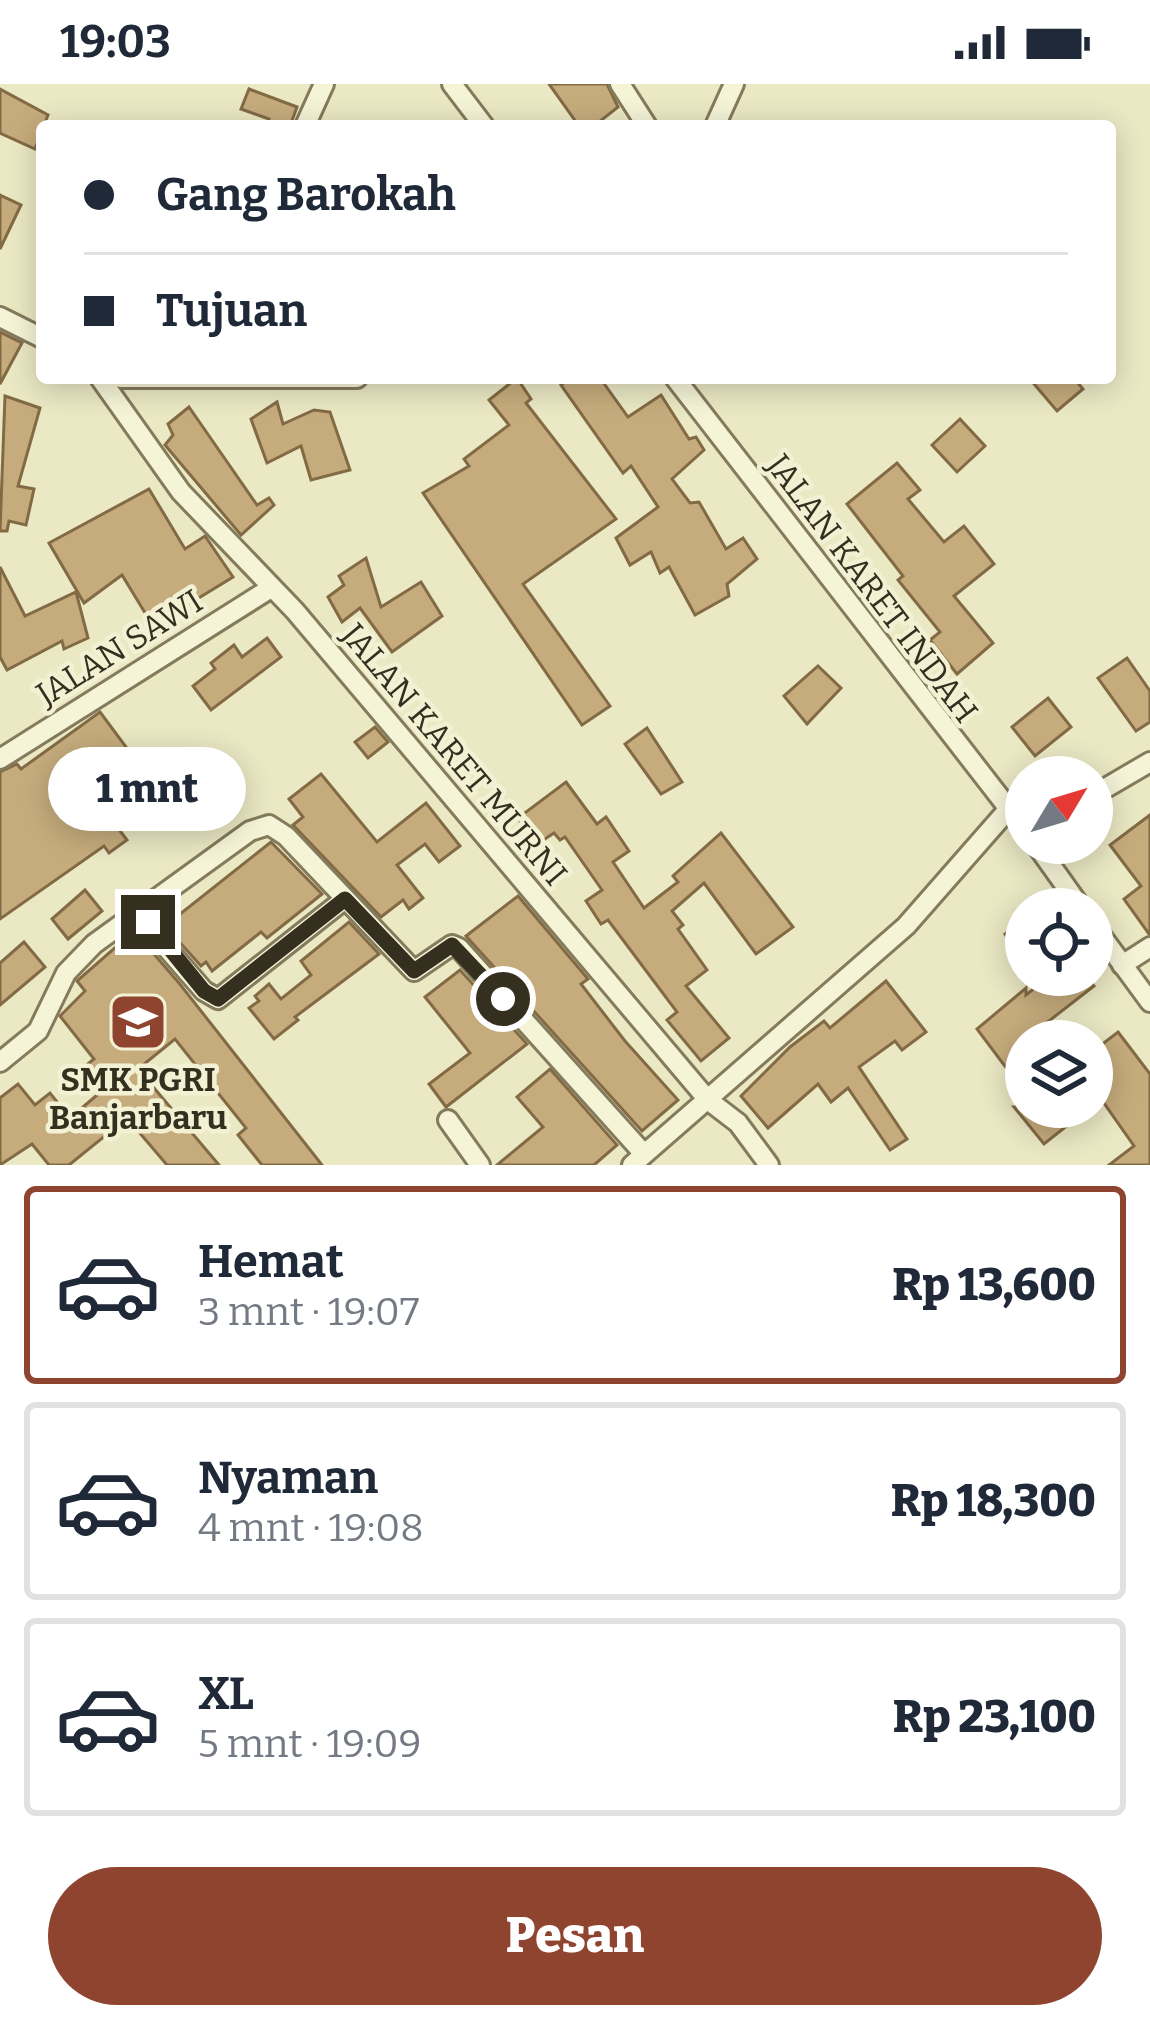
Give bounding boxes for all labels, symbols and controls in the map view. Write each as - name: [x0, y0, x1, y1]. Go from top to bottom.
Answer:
- text: 19:03: [60, 15, 171, 69]
- text: Gang Barokah: [156, 168, 456, 222]
- text: Tujuan: [156, 284, 307, 338]
- street label: JALAN KARET INDAH: [758, 446, 986, 731]
- street label: JALAN SAWI: [28, 581, 210, 715]
- street label: JALAN KARET MURNI: [332, 615, 575, 894]
- callout: 1 mnt: [49, 748, 247, 832]
- north arrow: [1005, 756, 1113, 864]
- map controls: [1005, 756, 1113, 1128]
- text: 1 mnt: [96, 766, 198, 812]
- button: locate: [1005, 888, 1113, 996]
- route end: [121, 895, 175, 949]
- route start: [476, 972, 530, 1026]
- school or university icon: SMK PGRI Banjarbaru: [107, 991, 169, 1053]
- button: layers: [1005, 1020, 1113, 1128]
- place label: SMK PGRI Banjarbaru: [49, 1060, 227, 1138]
- icon: car: [54, 1231, 162, 1339]
- text: Hemat: [198, 1235, 344, 1289]
- text: Rp 13,600: [892, 1258, 1096, 1312]
- text: 3 mnt · 19:07: [198, 1289, 419, 1335]
- icon: car: [54, 1447, 162, 1555]
- text: Nyaman: [198, 1451, 378, 1505]
- text: Rp 18,300: [891, 1474, 1096, 1528]
- text: 4 mnt · 19:08: [198, 1505, 424, 1551]
- icon: car: [54, 1663, 162, 1771]
- text: XL: [198, 1667, 254, 1721]
- text: Rp 23,100: [893, 1690, 1096, 1744]
- text: 5 mnt · 19:09: [198, 1721, 421, 1767]
- button: Pesan: [48, 1867, 1102, 2005]

